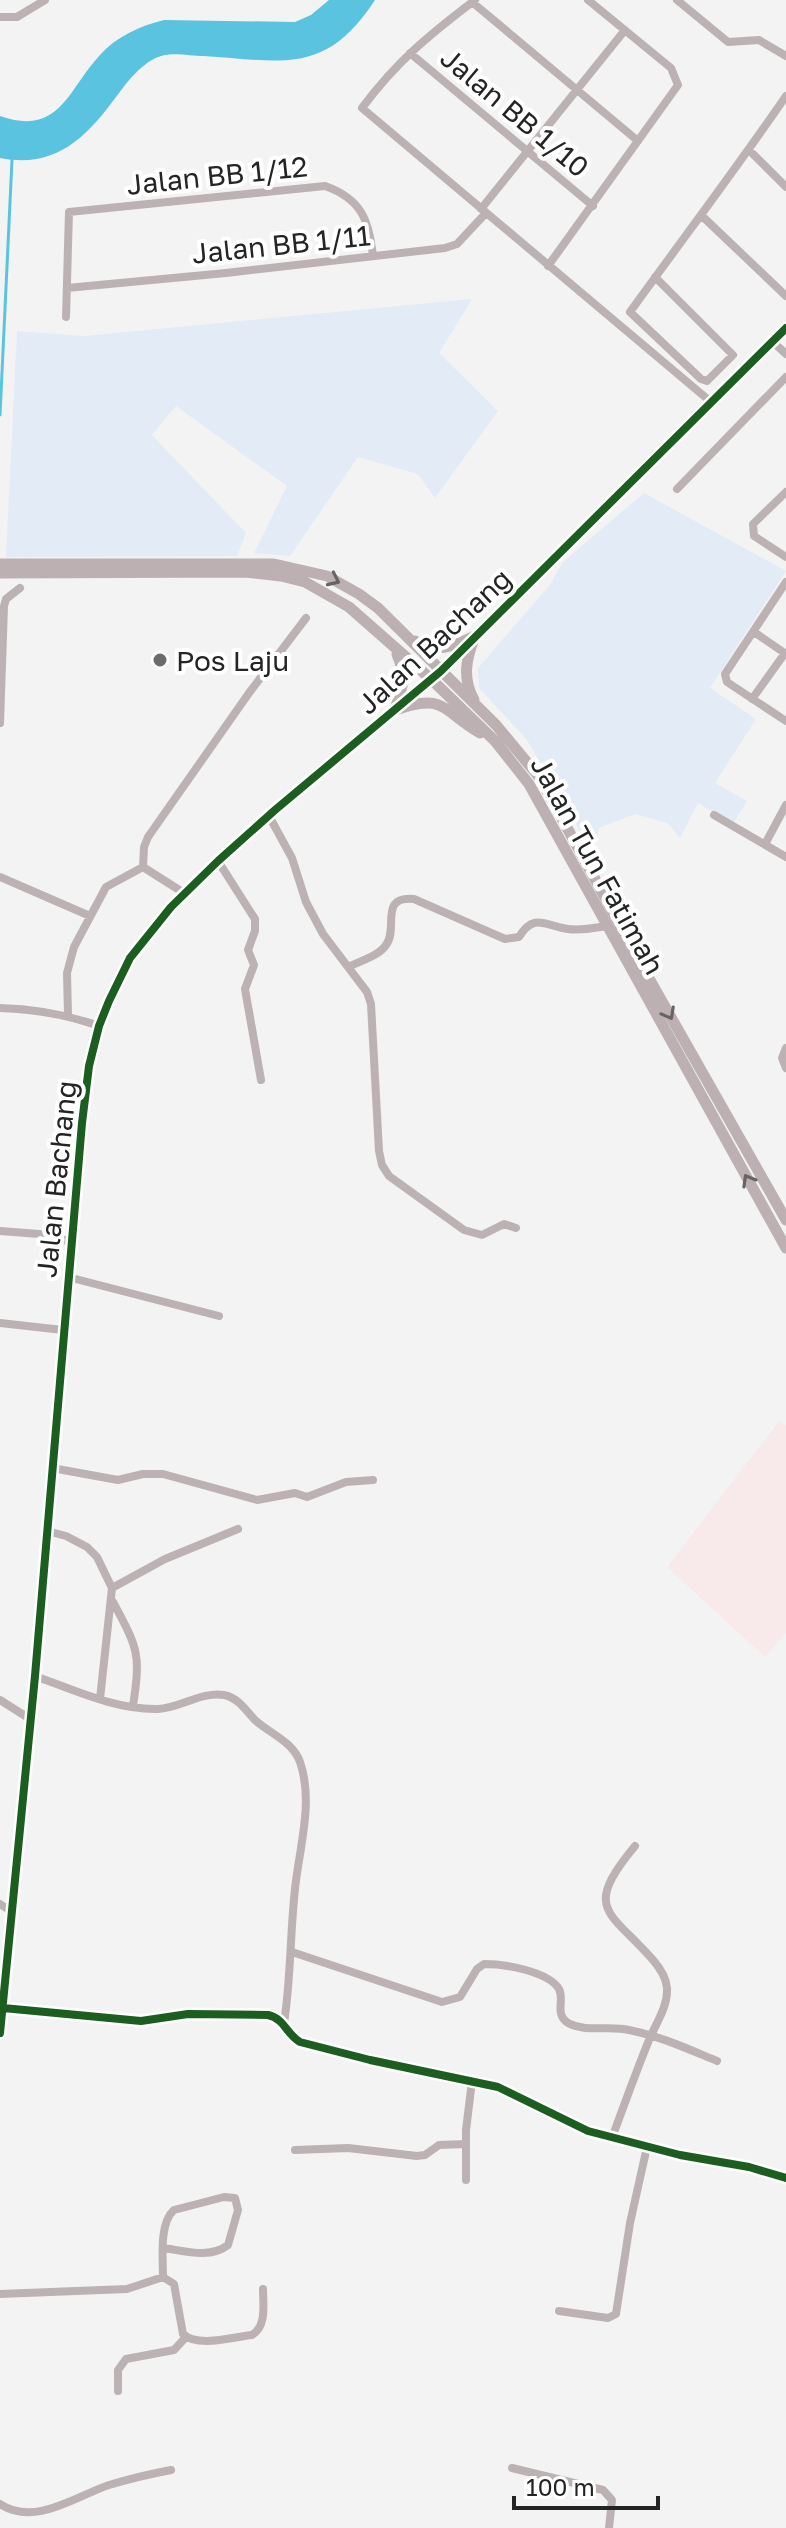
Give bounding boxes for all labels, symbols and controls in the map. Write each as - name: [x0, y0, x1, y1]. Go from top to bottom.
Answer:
- street label: Jalan BB 1/10: [434, 41, 596, 183]
- street label: Jalan BB 1/12: [125, 149, 309, 201]
- street label: Jalan BB 1/11: [190, 218, 372, 270]
- street label: Jalan Bachang: [350, 562, 518, 720]
- one-way arrow: [325, 570, 340, 586]
- place label: Pos Laju: [176, 644, 289, 677]
- marker: Pos Laju: [151, 651, 169, 669]
- street label: Jalan Tun Fatimah: [524, 750, 672, 980]
- one-way arrow: [660, 1006, 675, 1020]
- street label: Jalan Bachang: [29, 1079, 83, 1279]
- one-way arrow: [742, 1174, 757, 1189]
- scale bar: [514, 2460, 658, 2510]
- text: 100 m: [526, 2472, 595, 2501]

